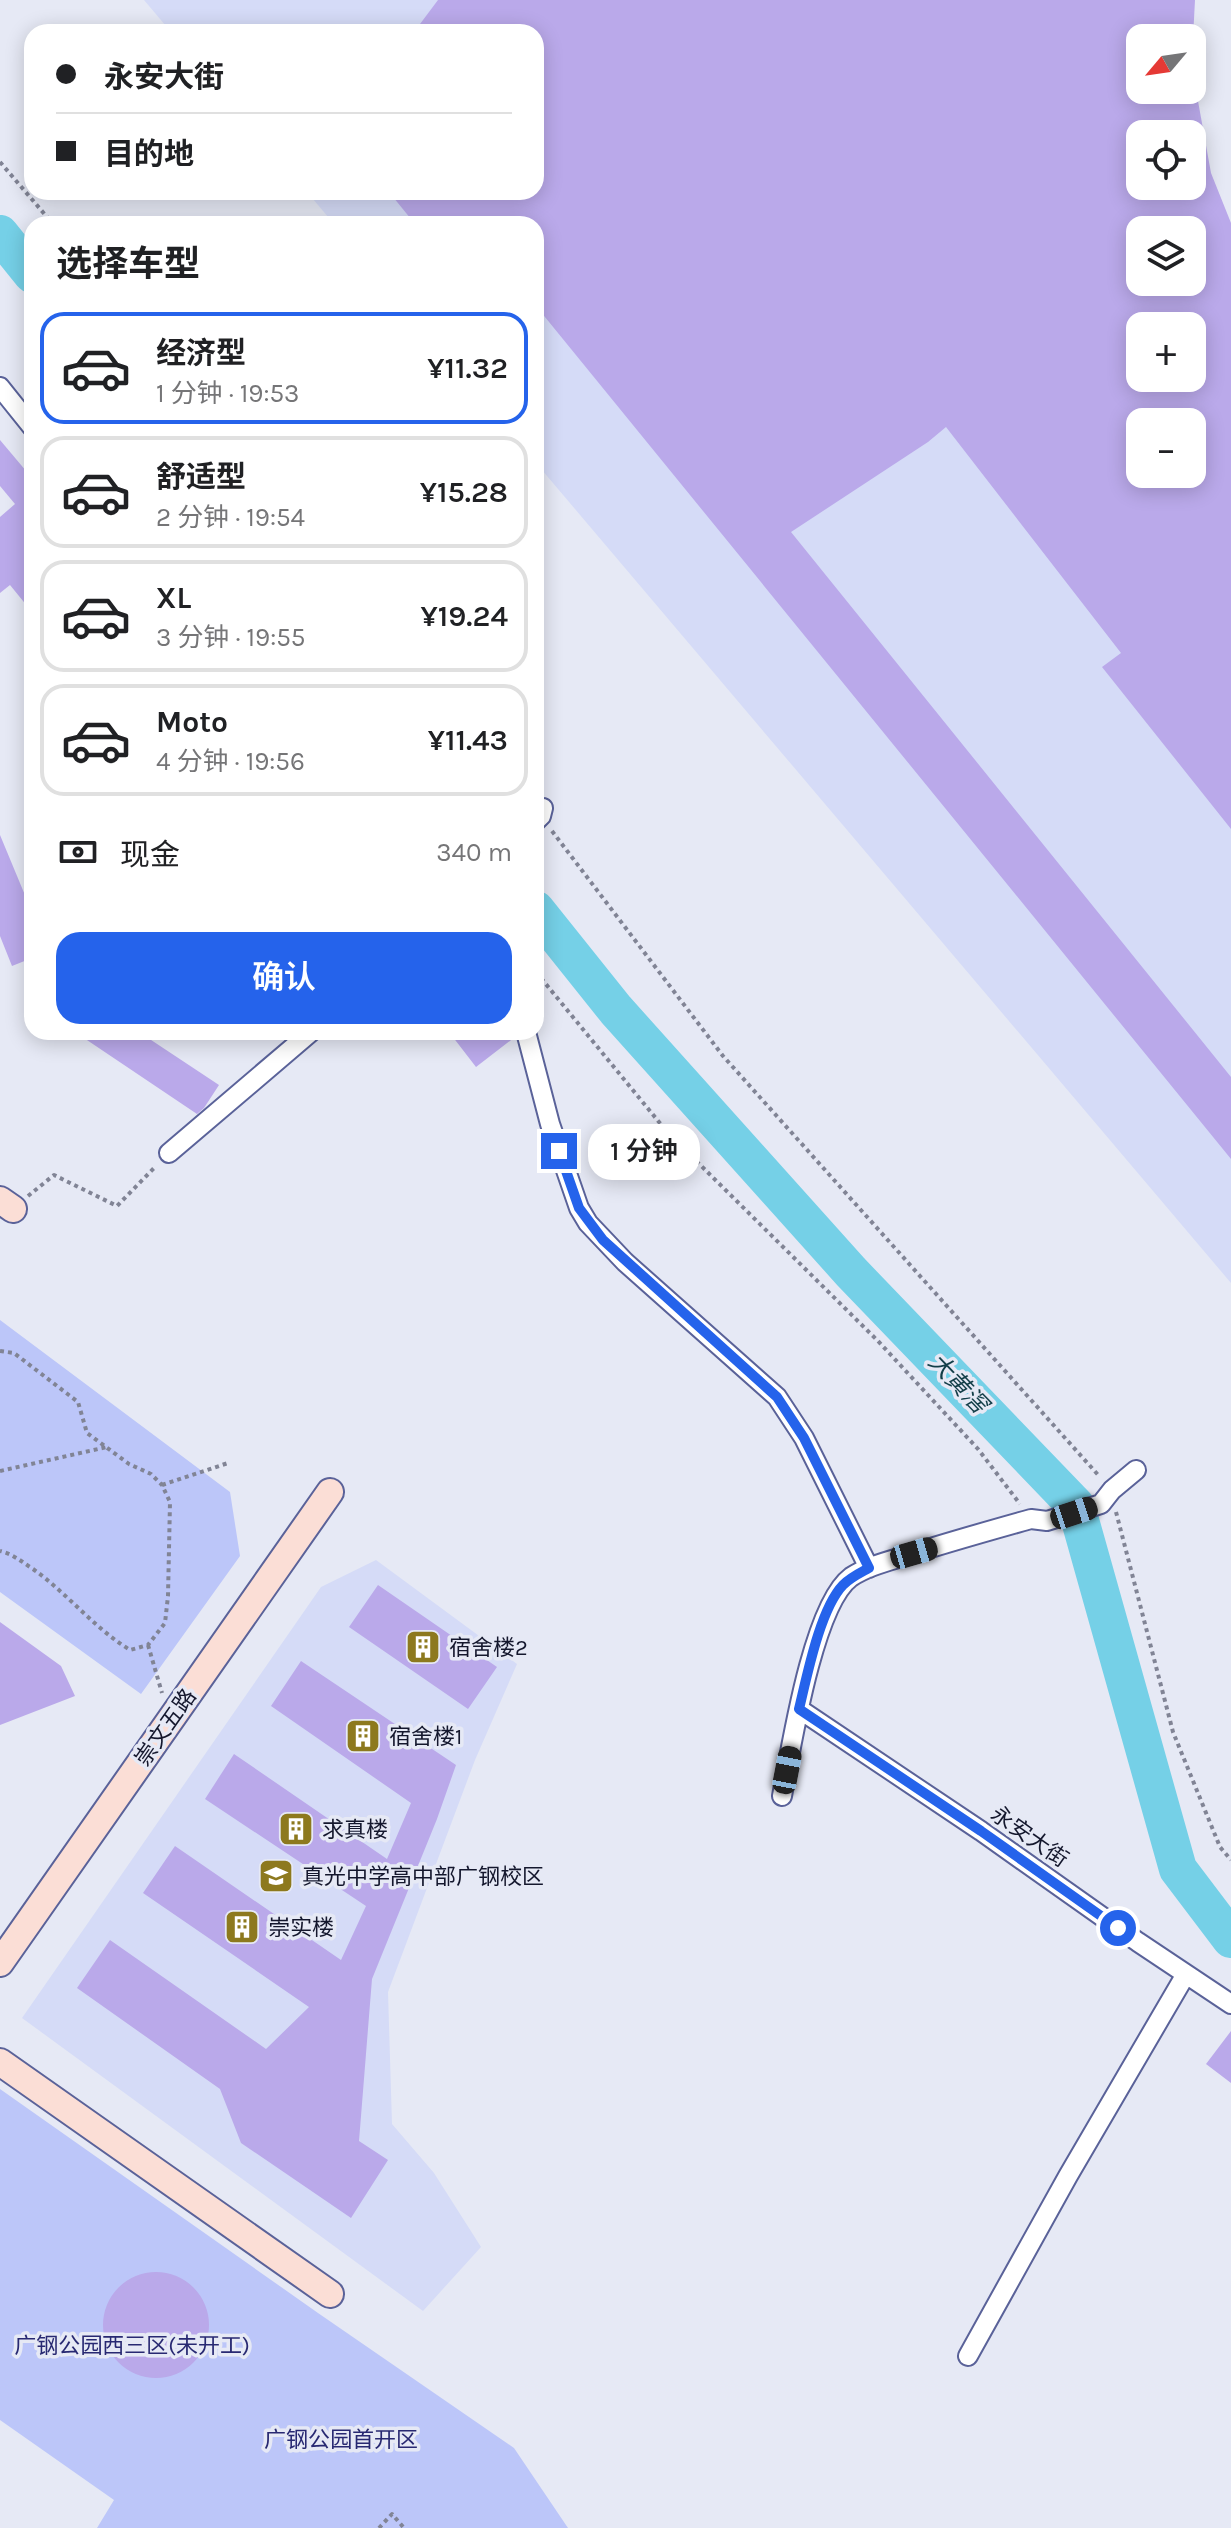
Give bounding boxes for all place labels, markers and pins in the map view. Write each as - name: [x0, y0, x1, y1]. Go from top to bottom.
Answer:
- building icon: 宿舍楼2: [404, 1628, 442, 1666]
- place label: 宿舍楼2: [449, 1635, 528, 1661]
- building icon: 宿舍楼1: [344, 1717, 382, 1755]
- place label: 宿舍楼1: [389, 1724, 462, 1750]
- building icon: 求真楼: [277, 1810, 315, 1848]
- place label: 求真楼: [322, 1817, 388, 1843]
- school or university icon: 真光中学高中部广钢校区: [257, 1857, 295, 1895]
- place label: 真光中学高中部广钢校区: [302, 1864, 544, 1890]
- building icon: 崇实楼: [223, 1908, 261, 1946]
- place label: 崇实楼: [268, 1915, 334, 1941]

